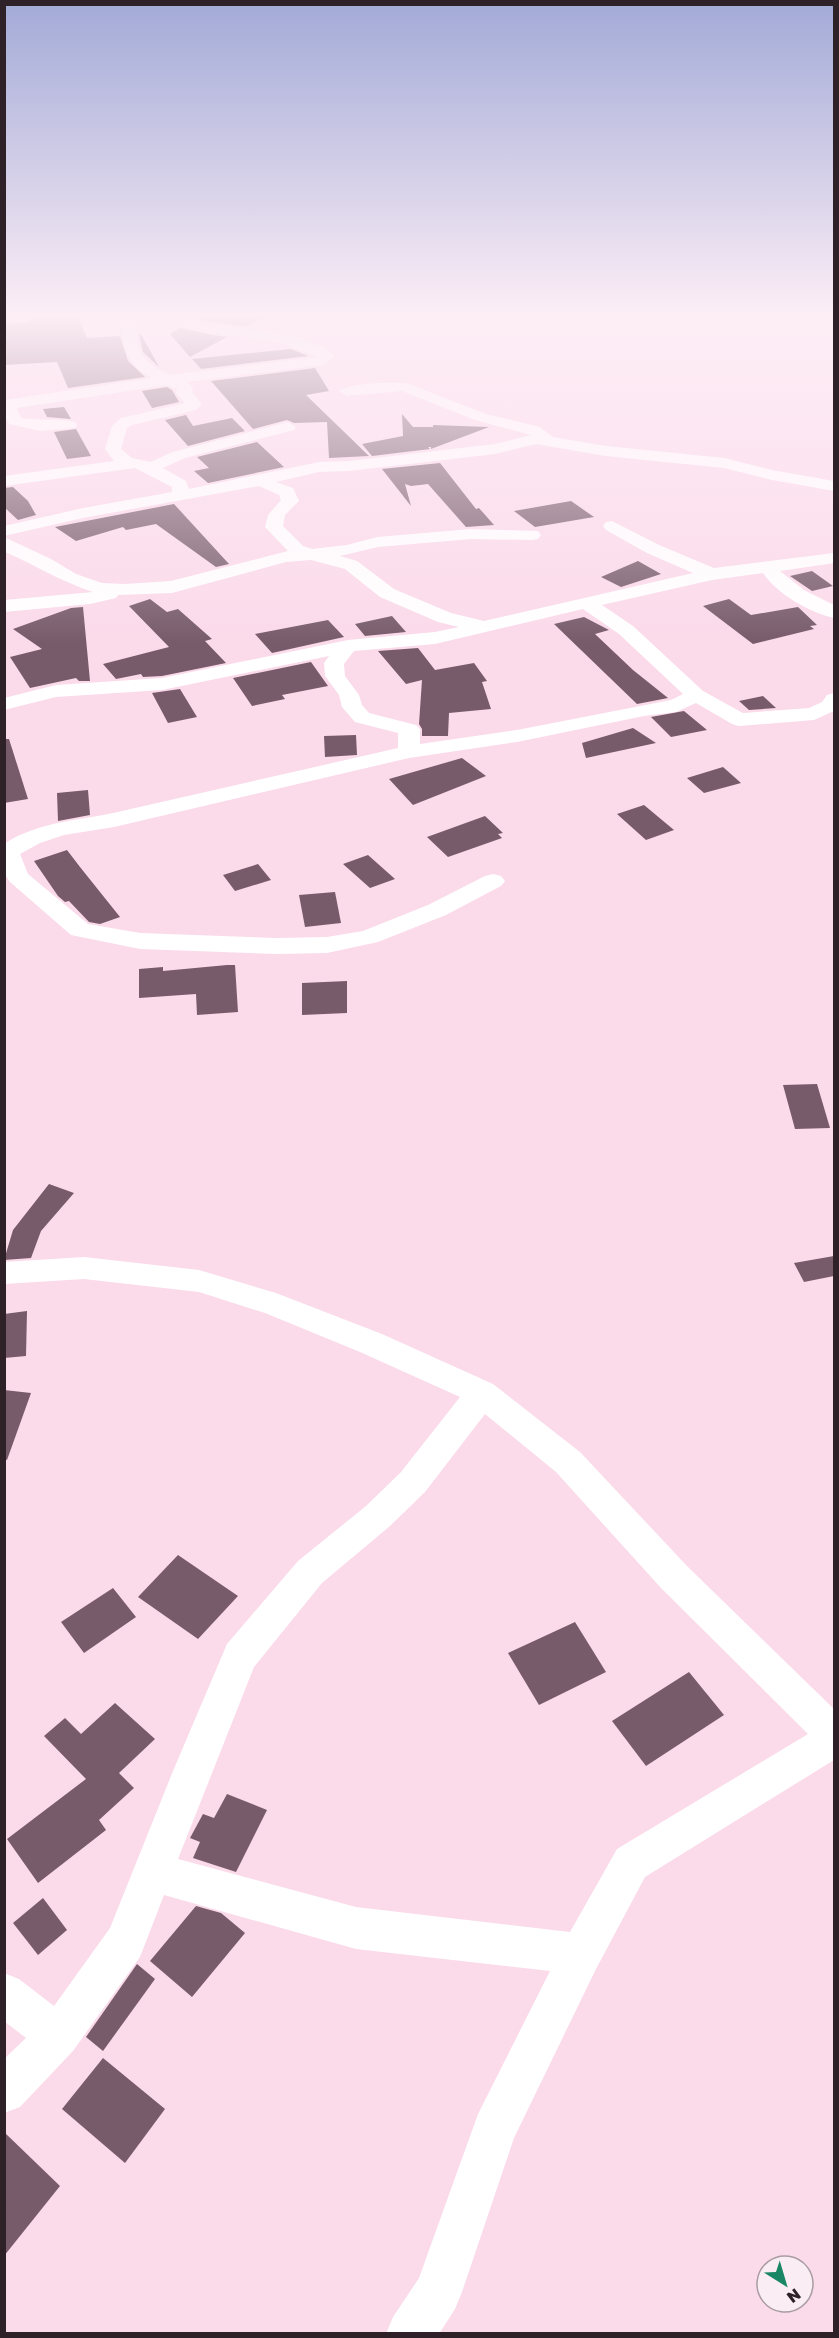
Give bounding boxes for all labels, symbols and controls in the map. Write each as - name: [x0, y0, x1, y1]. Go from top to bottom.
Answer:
- north arrow: [755, 2254, 815, 2314]
- text: N: [783, 2284, 805, 2308]

